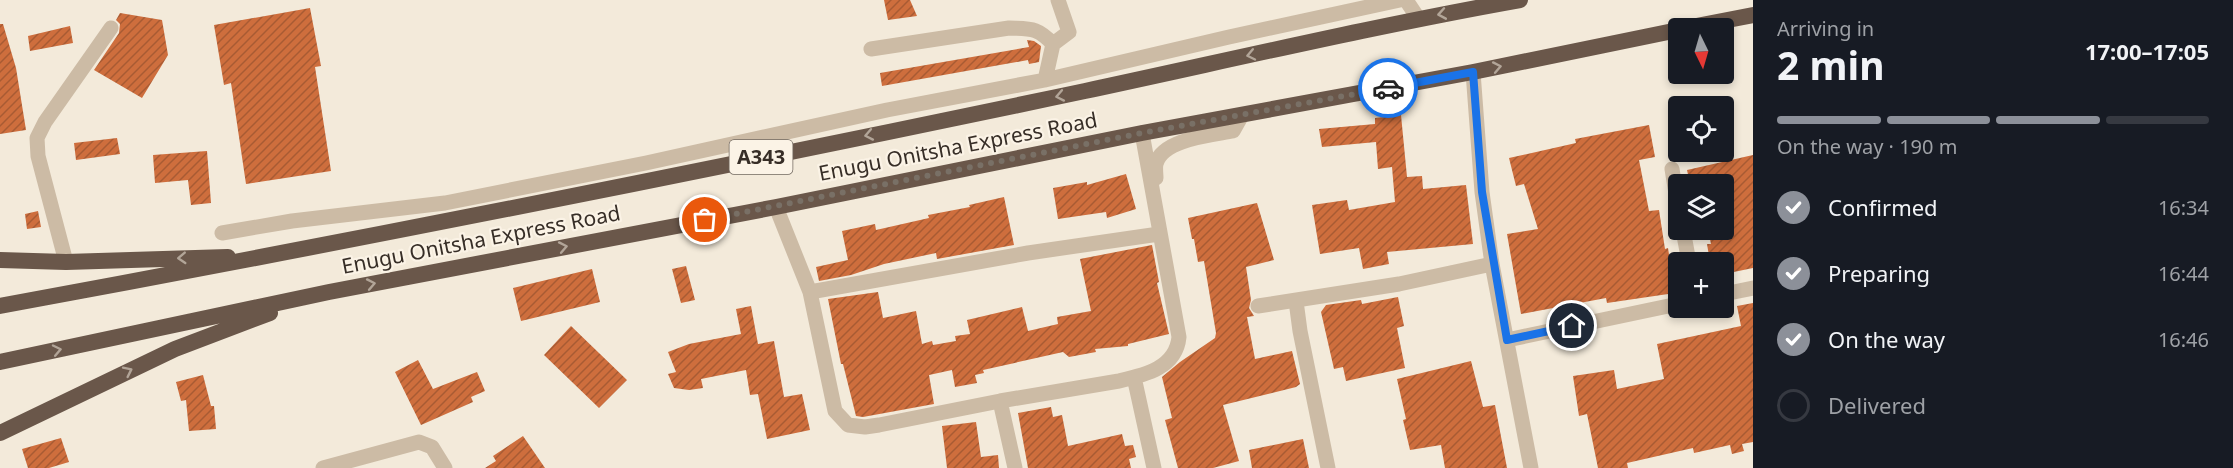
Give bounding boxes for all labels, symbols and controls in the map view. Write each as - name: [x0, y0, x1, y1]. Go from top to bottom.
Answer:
- one-way arrow: [1437, 7, 1447, 20]
- text: Arriving in: [1777, 15, 1874, 42]
- north arrow: [1668, 18, 1734, 84]
- map controls: [1668, 18, 1734, 318]
- text: 17:00–17:05: [2085, 36, 2209, 66]
- text: 2 min: [1777, 38, 1884, 91]
- one-way arrow: [1246, 48, 1256, 61]
- courier: [1358, 58, 1418, 118]
- one-way arrow: [1491, 61, 1501, 74]
- icon: car: [1372, 72, 1405, 105]
- one-way arrow: [1056, 89, 1066, 102]
- button: locate: [1668, 96, 1734, 162]
- street label: Enugu Onitsha Express Road: [816, 105, 1100, 187]
- one-way arrow: [865, 128, 875, 141]
- text: On the way · 190 m: [1777, 133, 1957, 160]
- road number: A343: [730, 140, 792, 174]
- button: layers: [1668, 174, 1734, 240]
- icon: check: [1777, 191, 1810, 224]
- text: Confirmed: [1828, 192, 1938, 222]
- pin: [679, 194, 730, 245]
- text: 16:34: [2158, 194, 2209, 221]
- street label: Enugu Onitsha Express Road: [339, 198, 623, 280]
- icon: bag: [688, 203, 721, 236]
- one-way arrow: [558, 241, 568, 254]
- one-way arrow: [178, 251, 187, 264]
- button: +: [1668, 252, 1734, 318]
- icon: check: [1777, 257, 1810, 290]
- text: Preparing: [1828, 258, 1930, 288]
- text: 16:44: [2158, 260, 2209, 287]
- one-way arrow: [366, 278, 376, 291]
- pin: [1546, 300, 1597, 351]
- icon: home: [1555, 309, 1588, 342]
- icon: check: [1777, 323, 1810, 356]
- text: On the way: [1828, 324, 1945, 354]
- text: 16:46: [2158, 326, 2209, 353]
- one-way arrow: [52, 344, 62, 357]
- one-way arrow: [122, 367, 133, 379]
- text: Delivered: [1828, 390, 1926, 420]

